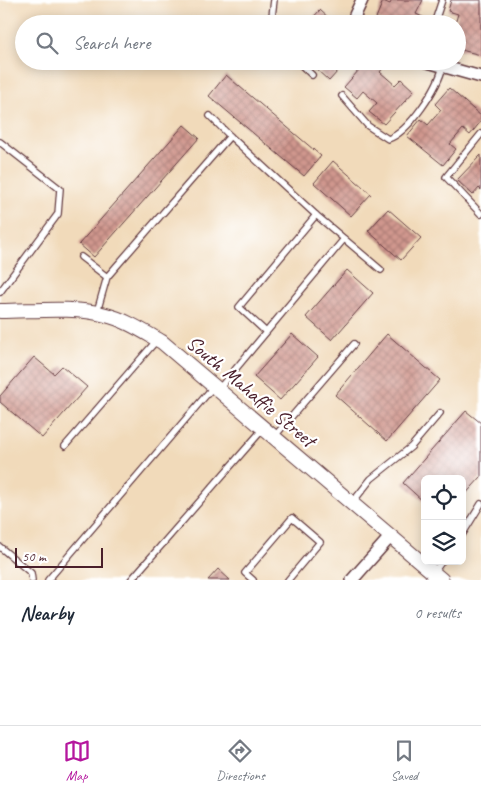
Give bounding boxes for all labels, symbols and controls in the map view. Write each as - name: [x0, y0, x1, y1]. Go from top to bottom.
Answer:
- search box: [15, 15, 466, 70]
- icon: search: [33, 29, 61, 57]
- text: Search here: [73, 31, 150, 55]
- street label: South Mahaffie Street: [181, 329, 323, 455]
- map controls: [421, 475, 466, 565]
- button: locate: [421, 475, 466, 520]
- button: layers: [421, 520, 466, 565]
- scale bar: [15, 545, 102, 568]
- text: 50 m: [22, 548, 46, 565]
- text: Nearby: [20, 600, 73, 626]
- text: 0 results: [414, 603, 461, 623]
- tab: Map: [63, 737, 91, 784]
- tab: Directions: [216, 737, 265, 784]
- tab: Saved: [390, 737, 418, 784]

